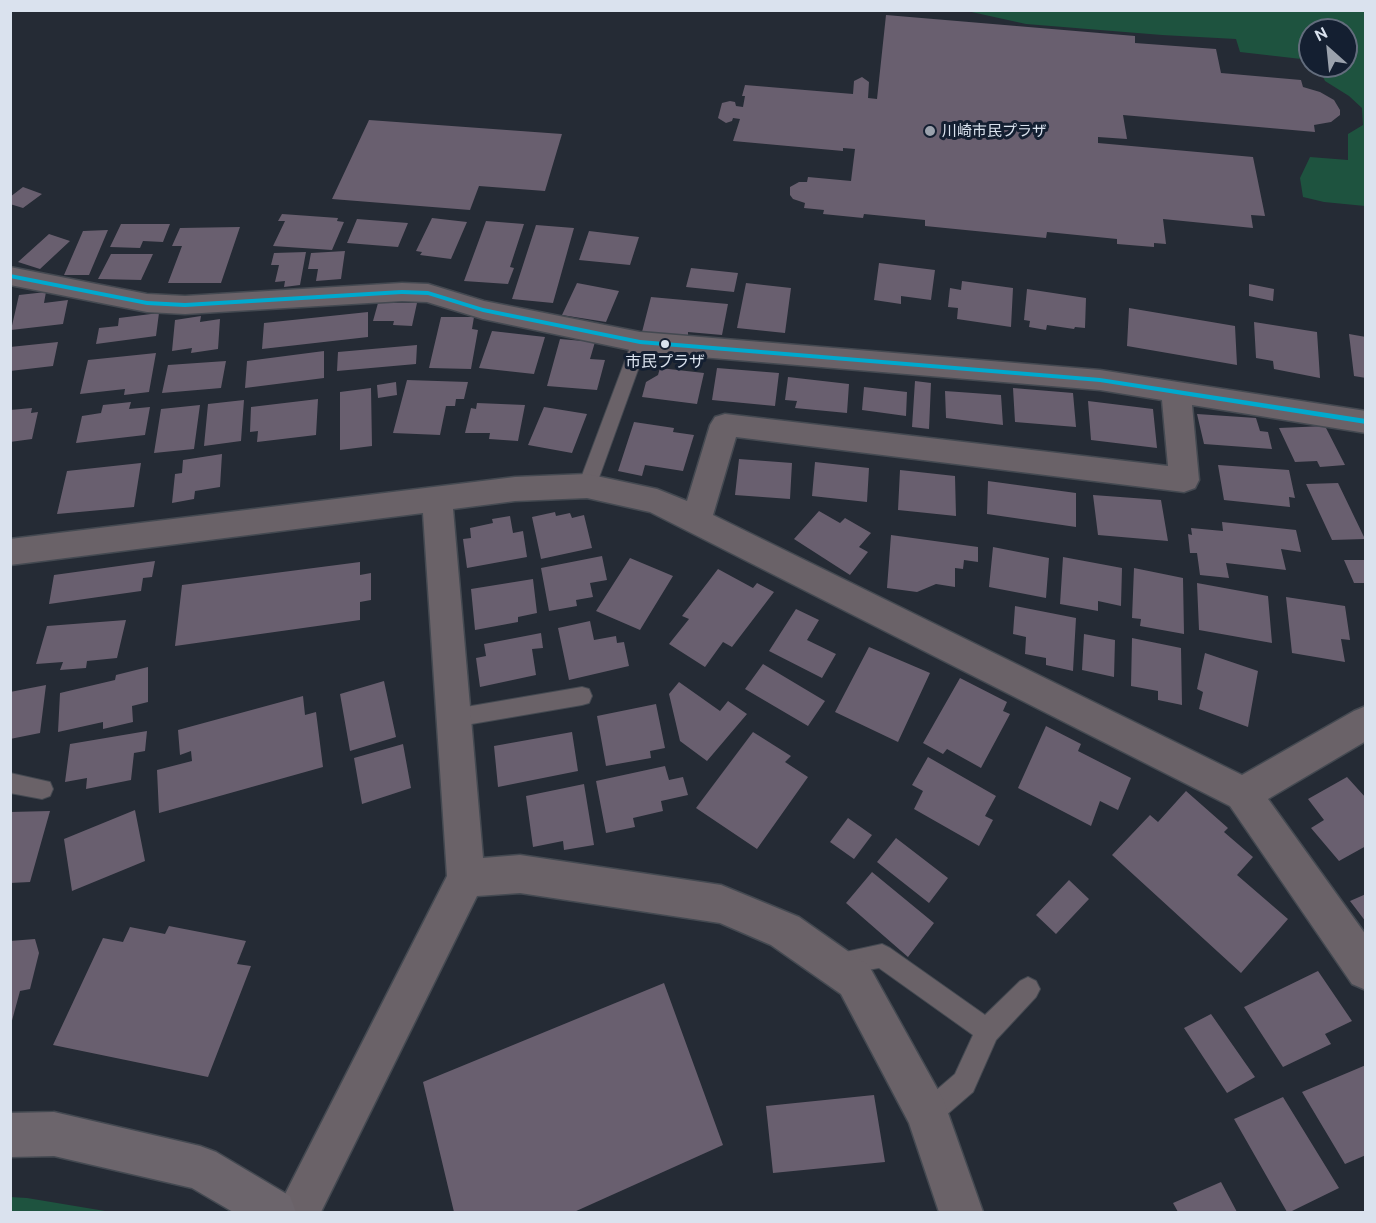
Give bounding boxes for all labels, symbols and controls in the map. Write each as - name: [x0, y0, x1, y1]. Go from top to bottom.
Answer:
- north arrow: [1298, 18, 1358, 78]
- text: N: [1311, 23, 1330, 44]
- place label: 川崎市民プラザ: [942, 122, 1047, 140]
- marker: 川崎市民プラザ: [923, 124, 937, 138]
- marker: 市民プラザ: [659, 338, 671, 350]
- place label: 市民プラザ: [625, 352, 705, 372]

